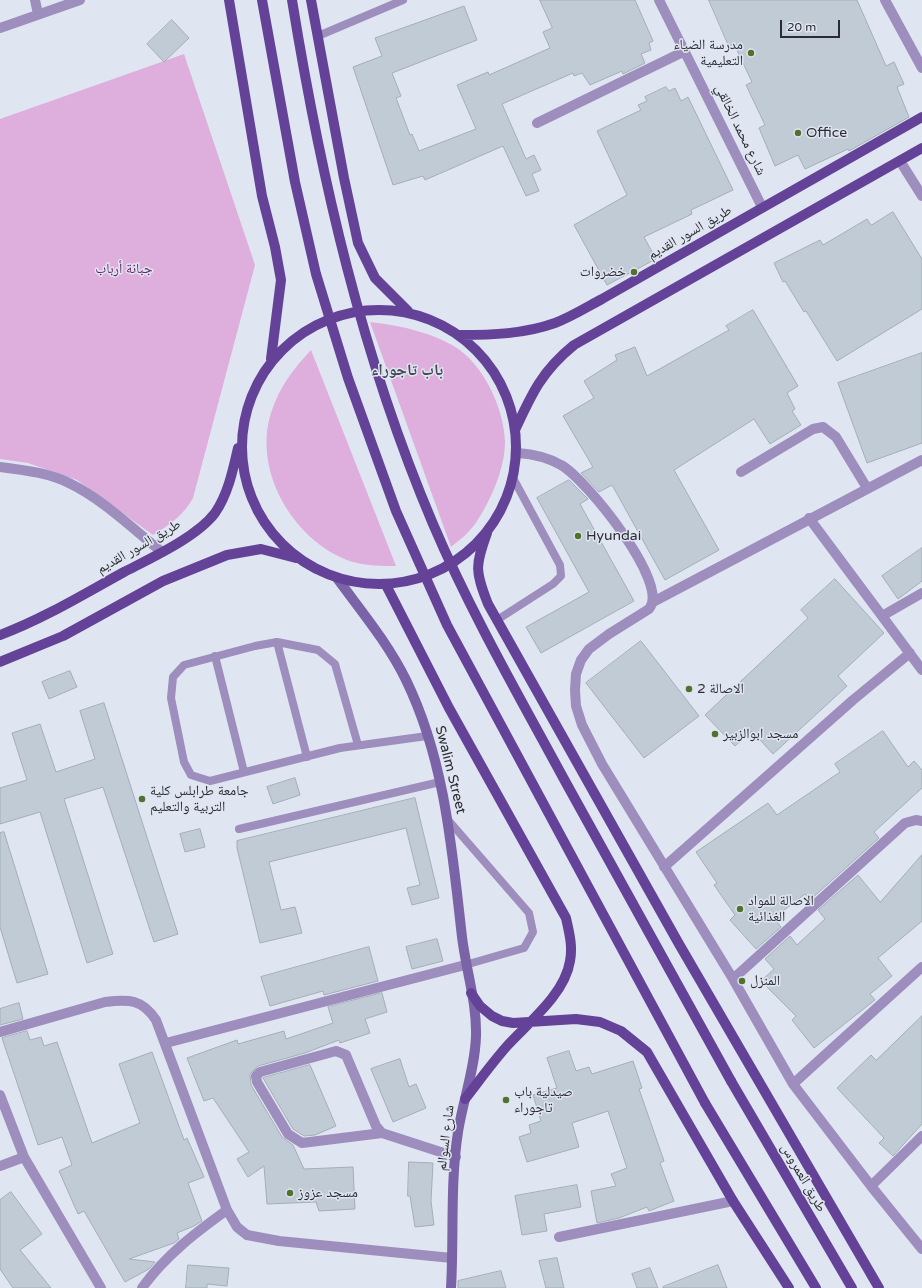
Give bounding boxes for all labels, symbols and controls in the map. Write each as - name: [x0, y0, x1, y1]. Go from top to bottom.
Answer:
- scale bar: [782, 12, 842, 38]
- text: 20 m: [787, 20, 816, 34]
- place label: مدرسة الضياء التعليمية: [674, 37, 743, 70]
- marker: مدرسة الضياء التعليمية: [746, 48, 756, 58]
- street label: شارع محمد الخالقي: [711, 82, 769, 178]
- place label: Office: [806, 125, 847, 141]
- marker: Office: [793, 128, 803, 138]
- street label: طريق السور القديم: [645, 202, 735, 264]
- park label: جبانة أرباب: [95, 261, 153, 277]
- place label: خضروات: [580, 264, 626, 280]
- marker: خضروات: [629, 267, 639, 277]
- district label: باب تاجوراء: [371, 361, 443, 381]
- street label: طريق السور القديم: [94, 516, 184, 578]
- place label: Hyundai: [586, 528, 641, 544]
- marker: Hyundai: [573, 531, 583, 541]
- place label: الاصالة 2: [697, 681, 744, 697]
- marker: الاصالة 2: [684, 684, 694, 694]
- street label: Swalim Street: [431, 724, 469, 816]
- place label: مسجد ابوالزبير: [723, 726, 799, 742]
- marker: مسجد ابوالزبير: [710, 729, 720, 739]
- place label: جامعة طرابلس كلية التربية والتعليم: [150, 783, 249, 816]
- marker: جامعة طرابلس كلية التربية والتعليم: [137, 794, 147, 804]
- place label: الاصالة للمواد الغذائية: [748, 893, 814, 926]
- marker: الاصالة للمواد الغذائية: [735, 904, 745, 914]
- place label: المنزل: [750, 973, 780, 989]
- marker: المنزل: [737, 976, 747, 986]
- place label: صيدلية باب تاجوراء: [514, 1084, 573, 1116]
- marker: صيدلية باب تاجوراء: [501, 1095, 511, 1105]
- street label: شارع السوالم: [434, 1104, 458, 1172]
- street label: طريق العمروس: [777, 1141, 829, 1215]
- place label: مسجد عزوز: [298, 1185, 358, 1201]
- marker: مسجد عزوز: [285, 1188, 295, 1198]

